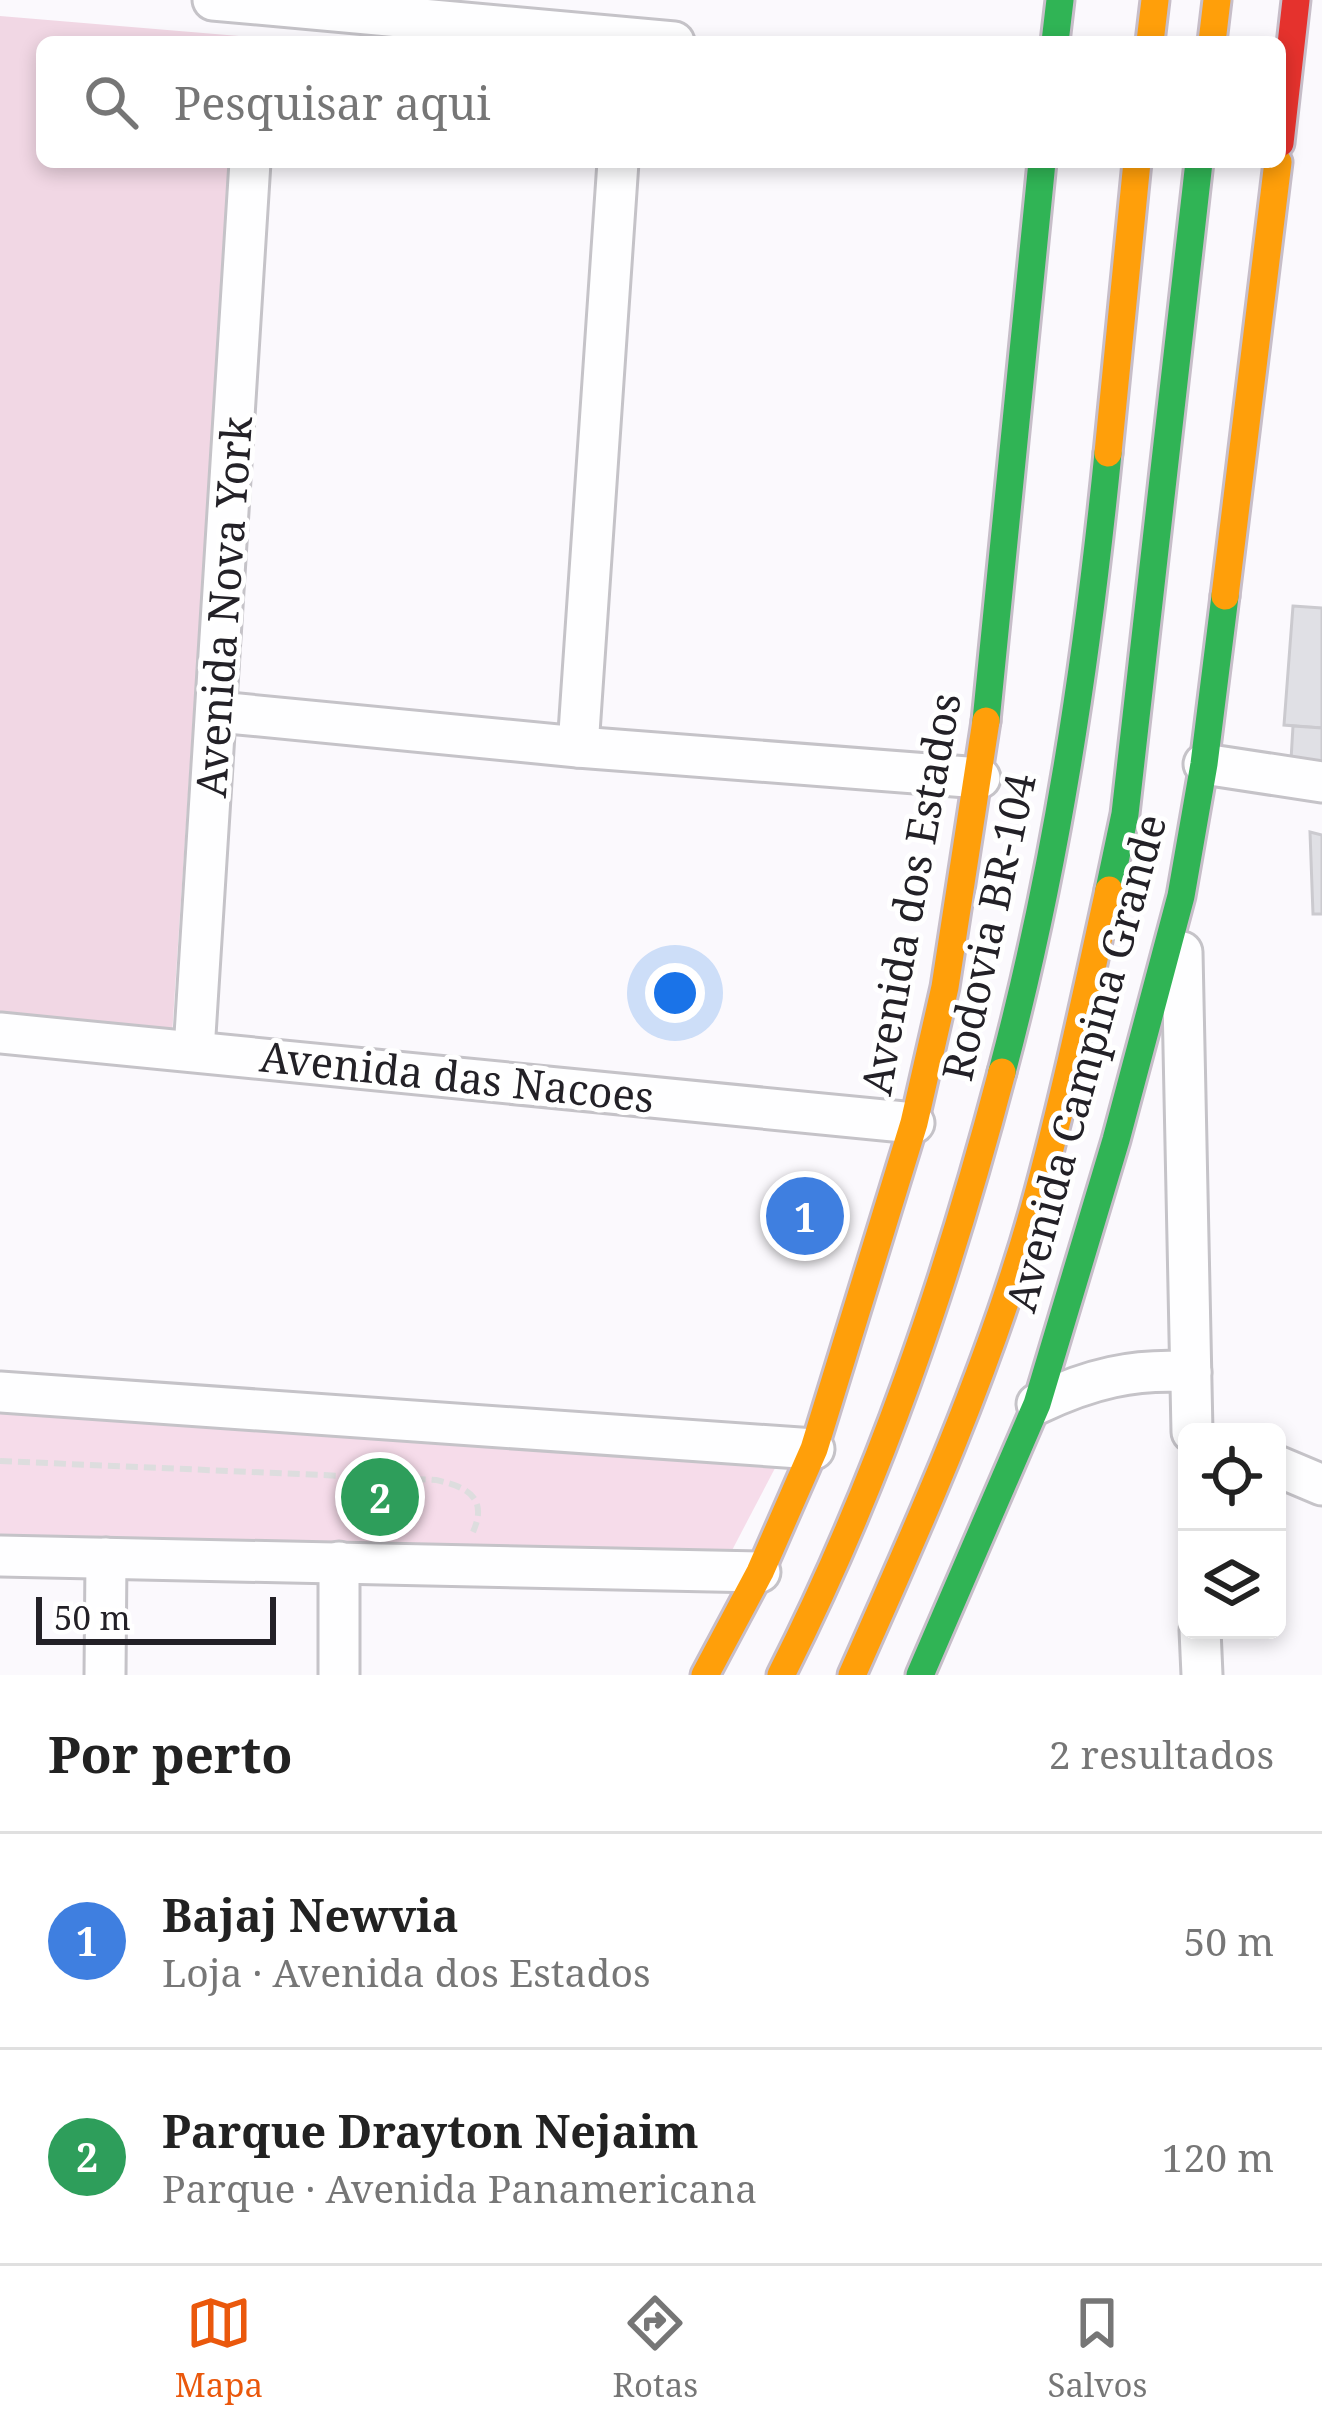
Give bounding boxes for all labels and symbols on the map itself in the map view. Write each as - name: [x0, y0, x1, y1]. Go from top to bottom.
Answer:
- street label: Avenida Nova York: [181, 414, 264, 799]
- street label: Avenida dos Estados: [846, 688, 973, 1099]
- street label: Rodovia BR-104: [927, 768, 1048, 1086]
- street label: Avenida Campina Grande: [991, 808, 1178, 1318]
- your location: [645, 963, 705, 1023]
- street label: Avenida das Nacoes: [257, 1026, 657, 1125]
- pin: 1: [766, 1171, 844, 1261]
- pin: 2: [341, 1452, 419, 1542]
- scale bar: [36, 1591, 276, 1644]

